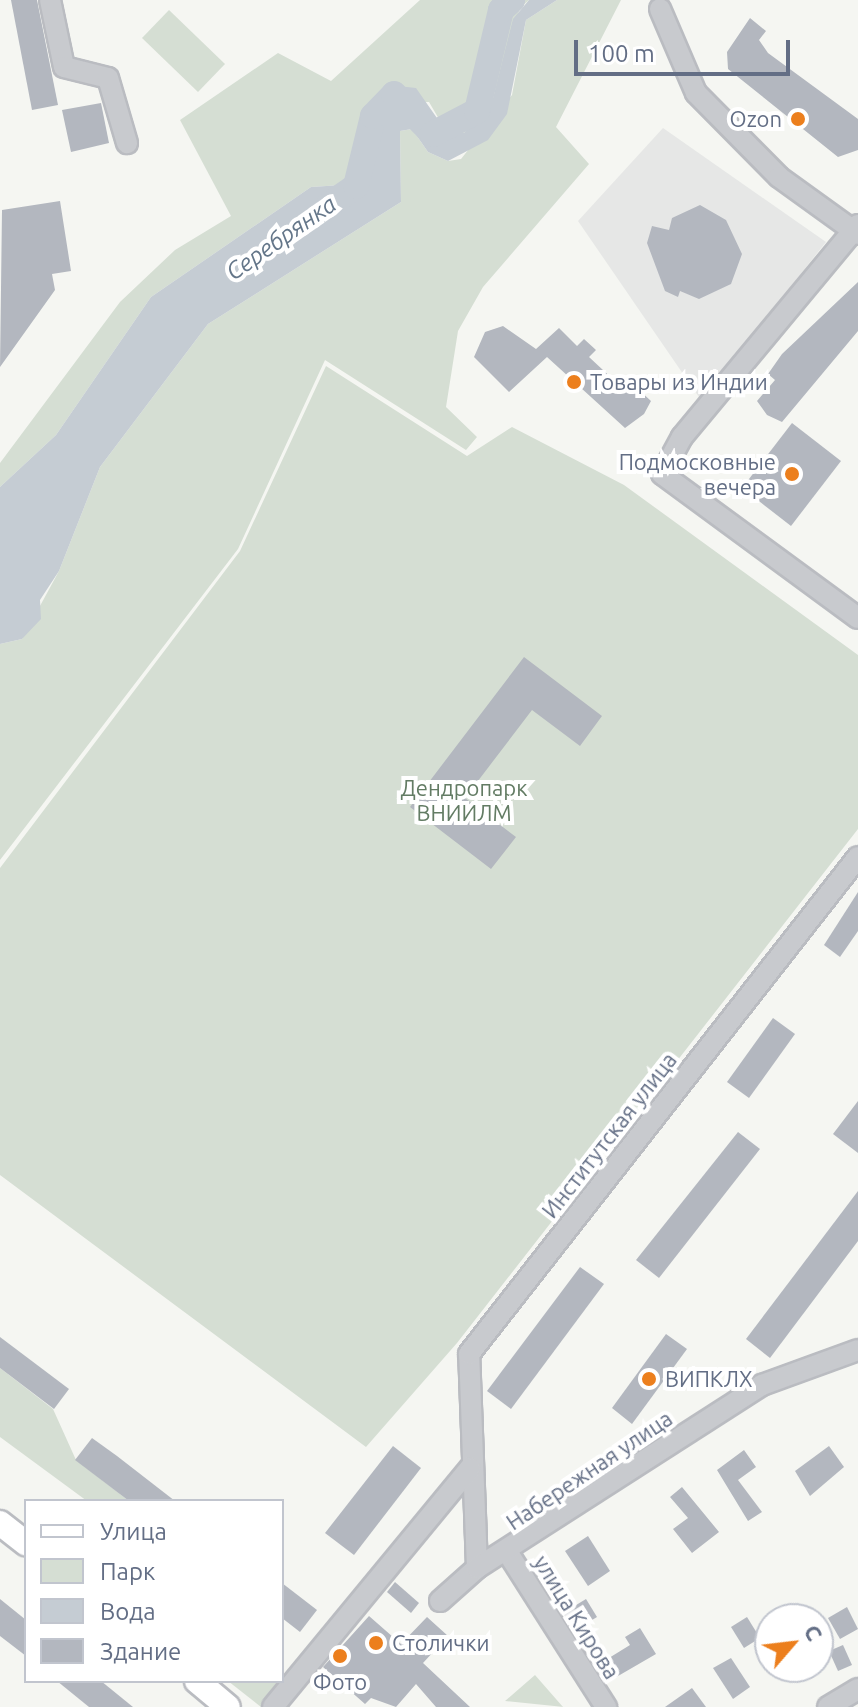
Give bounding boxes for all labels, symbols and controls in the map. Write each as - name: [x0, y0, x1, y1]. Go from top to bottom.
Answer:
- scale bar: [578, 24, 794, 74]
- text: 100 m: [588, 40, 655, 67]
- place label: Ozon: [730, 106, 782, 132]
- marker: Ozon: [789, 110, 807, 128]
- water label: Серебрянка: [220, 190, 342, 286]
- place label: Товары из Индии: [590, 369, 768, 395]
- marker: Товары из Индии: [565, 373, 583, 391]
- place label: Подмосковные вечера: [619, 448, 776, 500]
- marker: Подмосковные вечера: [783, 465, 801, 483]
- park label: Дендропарк ВНИИЛМ: [400, 774, 528, 826]
- street label: Институтская улица: [536, 1047, 682, 1223]
- place label: ВИПКЛХ: [665, 1366, 752, 1392]
- marker: ВИПКЛХ: [640, 1370, 658, 1388]
- street label: Набережная улица: [501, 1405, 677, 1535]
- legend: [24, 1499, 284, 1683]
- text: Улица: [100, 1518, 167, 1545]
- street label: улица Кирова: [528, 1550, 626, 1684]
- text: Парк: [100, 1558, 155, 1585]
- text: Вода: [100, 1598, 156, 1625]
- north arrow: [754, 1603, 834, 1683]
- text: С: [800, 1620, 828, 1645]
- place label: Столички: [392, 1630, 489, 1656]
- marker: Столички: [367, 1634, 385, 1652]
- text: Здание: [100, 1638, 181, 1665]
- marker: Фото: [331, 1647, 349, 1665]
- place label: Фото: [313, 1669, 367, 1695]

